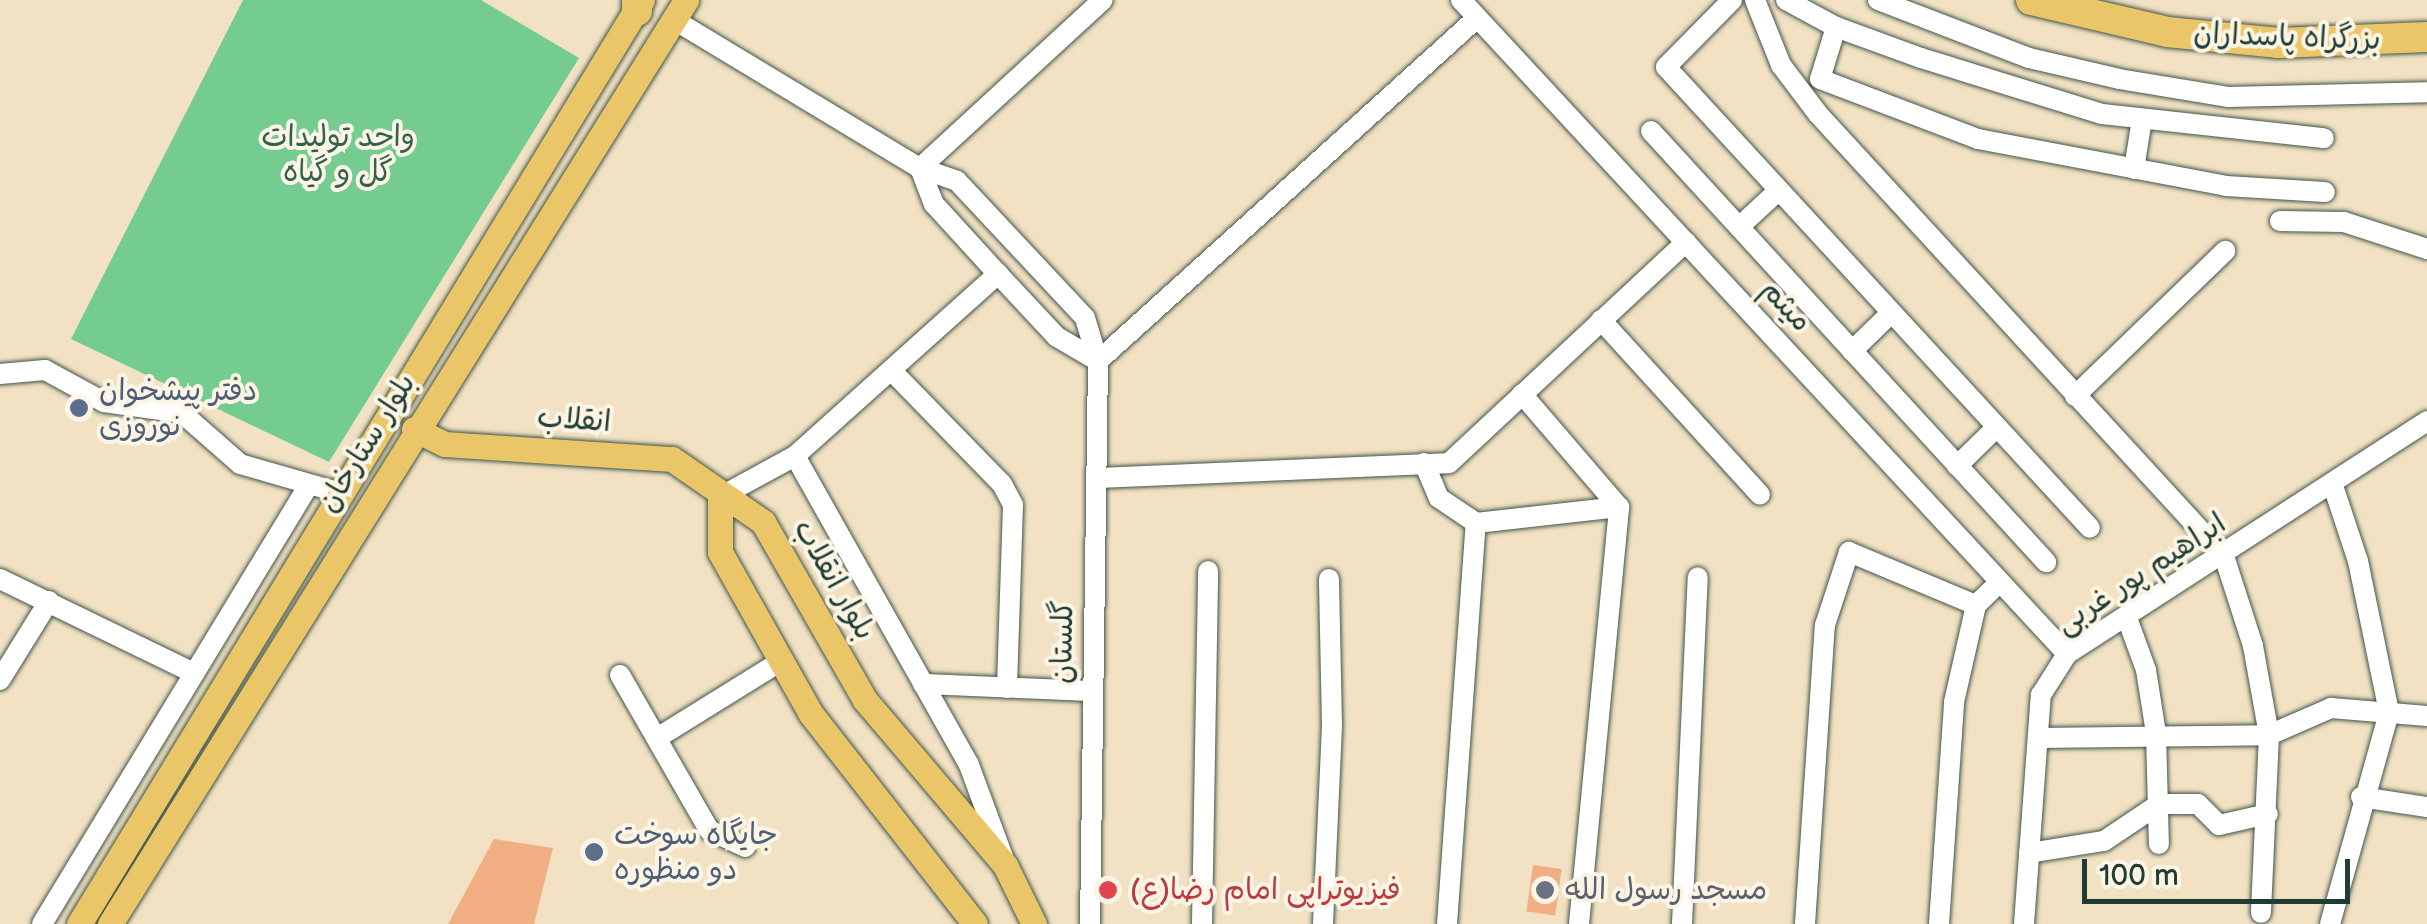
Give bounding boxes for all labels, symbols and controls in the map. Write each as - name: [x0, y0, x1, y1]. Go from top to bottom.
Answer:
- street label: بزرگراه پاسداران: [2193, 16, 2381, 58]
- park label: واحد تولیدات گل و گیاه: [261, 119, 415, 190]
- street label: میثم: [1753, 272, 1819, 340]
- street label: بلوار ستارخان: [310, 367, 424, 519]
- place label: دفتر پیشخوان نوروزی: [99, 373, 257, 444]
- marker: دفتر پیشخوان نوروزی: [68, 397, 90, 419]
- street label: انقلاب: [536, 399, 612, 441]
- street label: ابراهیم پور غربی: [2049, 506, 2233, 642]
- street label: بلوار انقلاب: [785, 513, 883, 647]
- street label: گلستان: [1044, 600, 1082, 684]
- place label: جایگاه سوخت دو منظوره: [614, 817, 778, 888]
- scale bar: [2087, 839, 2354, 901]
- marker: جایگاه سوخت دو منظوره: [583, 841, 605, 863]
- text: 100 m: [2099, 858, 2179, 894]
- place label: فیزیوتراپی امام رضا(ع): [1130, 872, 1401, 908]
- place label: مسجد رسول الله: [1565, 872, 1767, 908]
- marker: فیزیوتراپی امام رضا(ع): [1095, 877, 1121, 903]
- marker: مسجد رسول الله: [1534, 879, 1556, 901]

